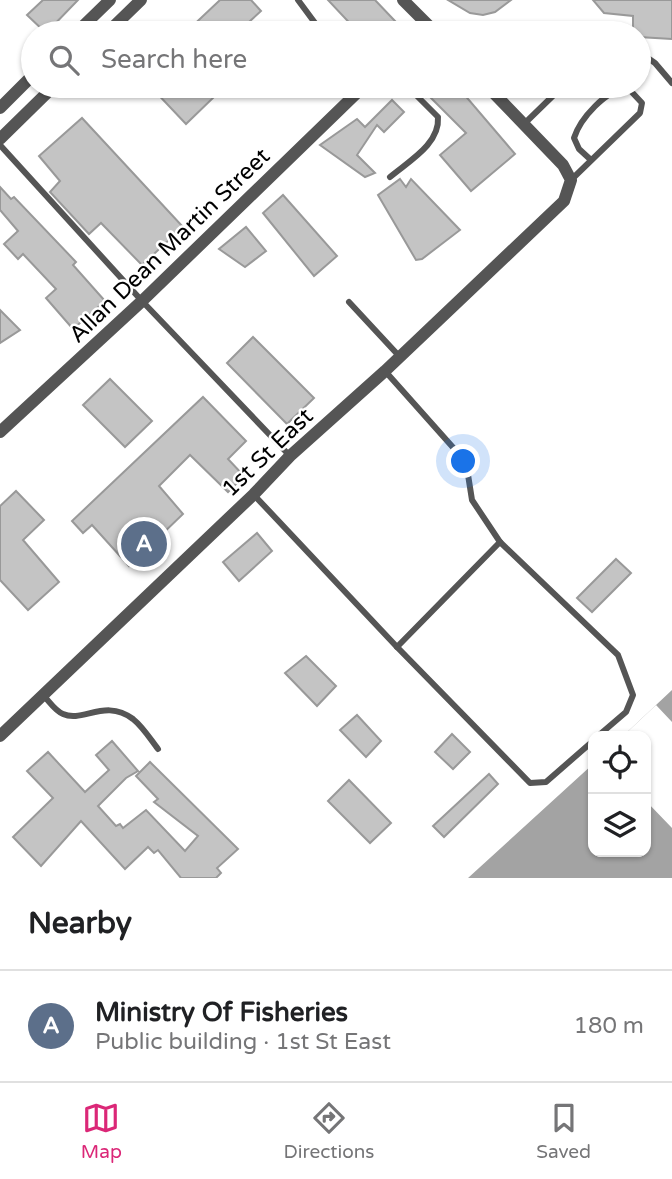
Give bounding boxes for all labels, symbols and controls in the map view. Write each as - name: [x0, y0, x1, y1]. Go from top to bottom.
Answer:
- search box: [21, 21, 651, 98]
- icon: search: [45, 41, 83, 79]
- text: Search here: [101, 44, 247, 75]
- street label: Allan Dean Martin Street: [63, 142, 276, 349]
- street label: 1st St East: [216, 402, 319, 503]
- your location: [446, 444, 480, 478]
- pin: A: [121, 518, 167, 570]
- map controls: [588, 731, 651, 857]
- button: locate: [588, 731, 651, 794]
- button: layers: [588, 794, 651, 857]
- text: Nearby: [28, 905, 132, 942]
- text: Ministry Of Fisheries: [95, 997, 348, 1028]
- text: A: [42, 1012, 60, 1040]
- text: 180 m: [574, 1012, 644, 1040]
- text: Public building · 1st St East: [95, 1028, 391, 1056]
- tab: Map: [81, 1099, 122, 1163]
- tab: Directions: [284, 1099, 375, 1163]
- tab: Saved: [536, 1099, 591, 1163]

